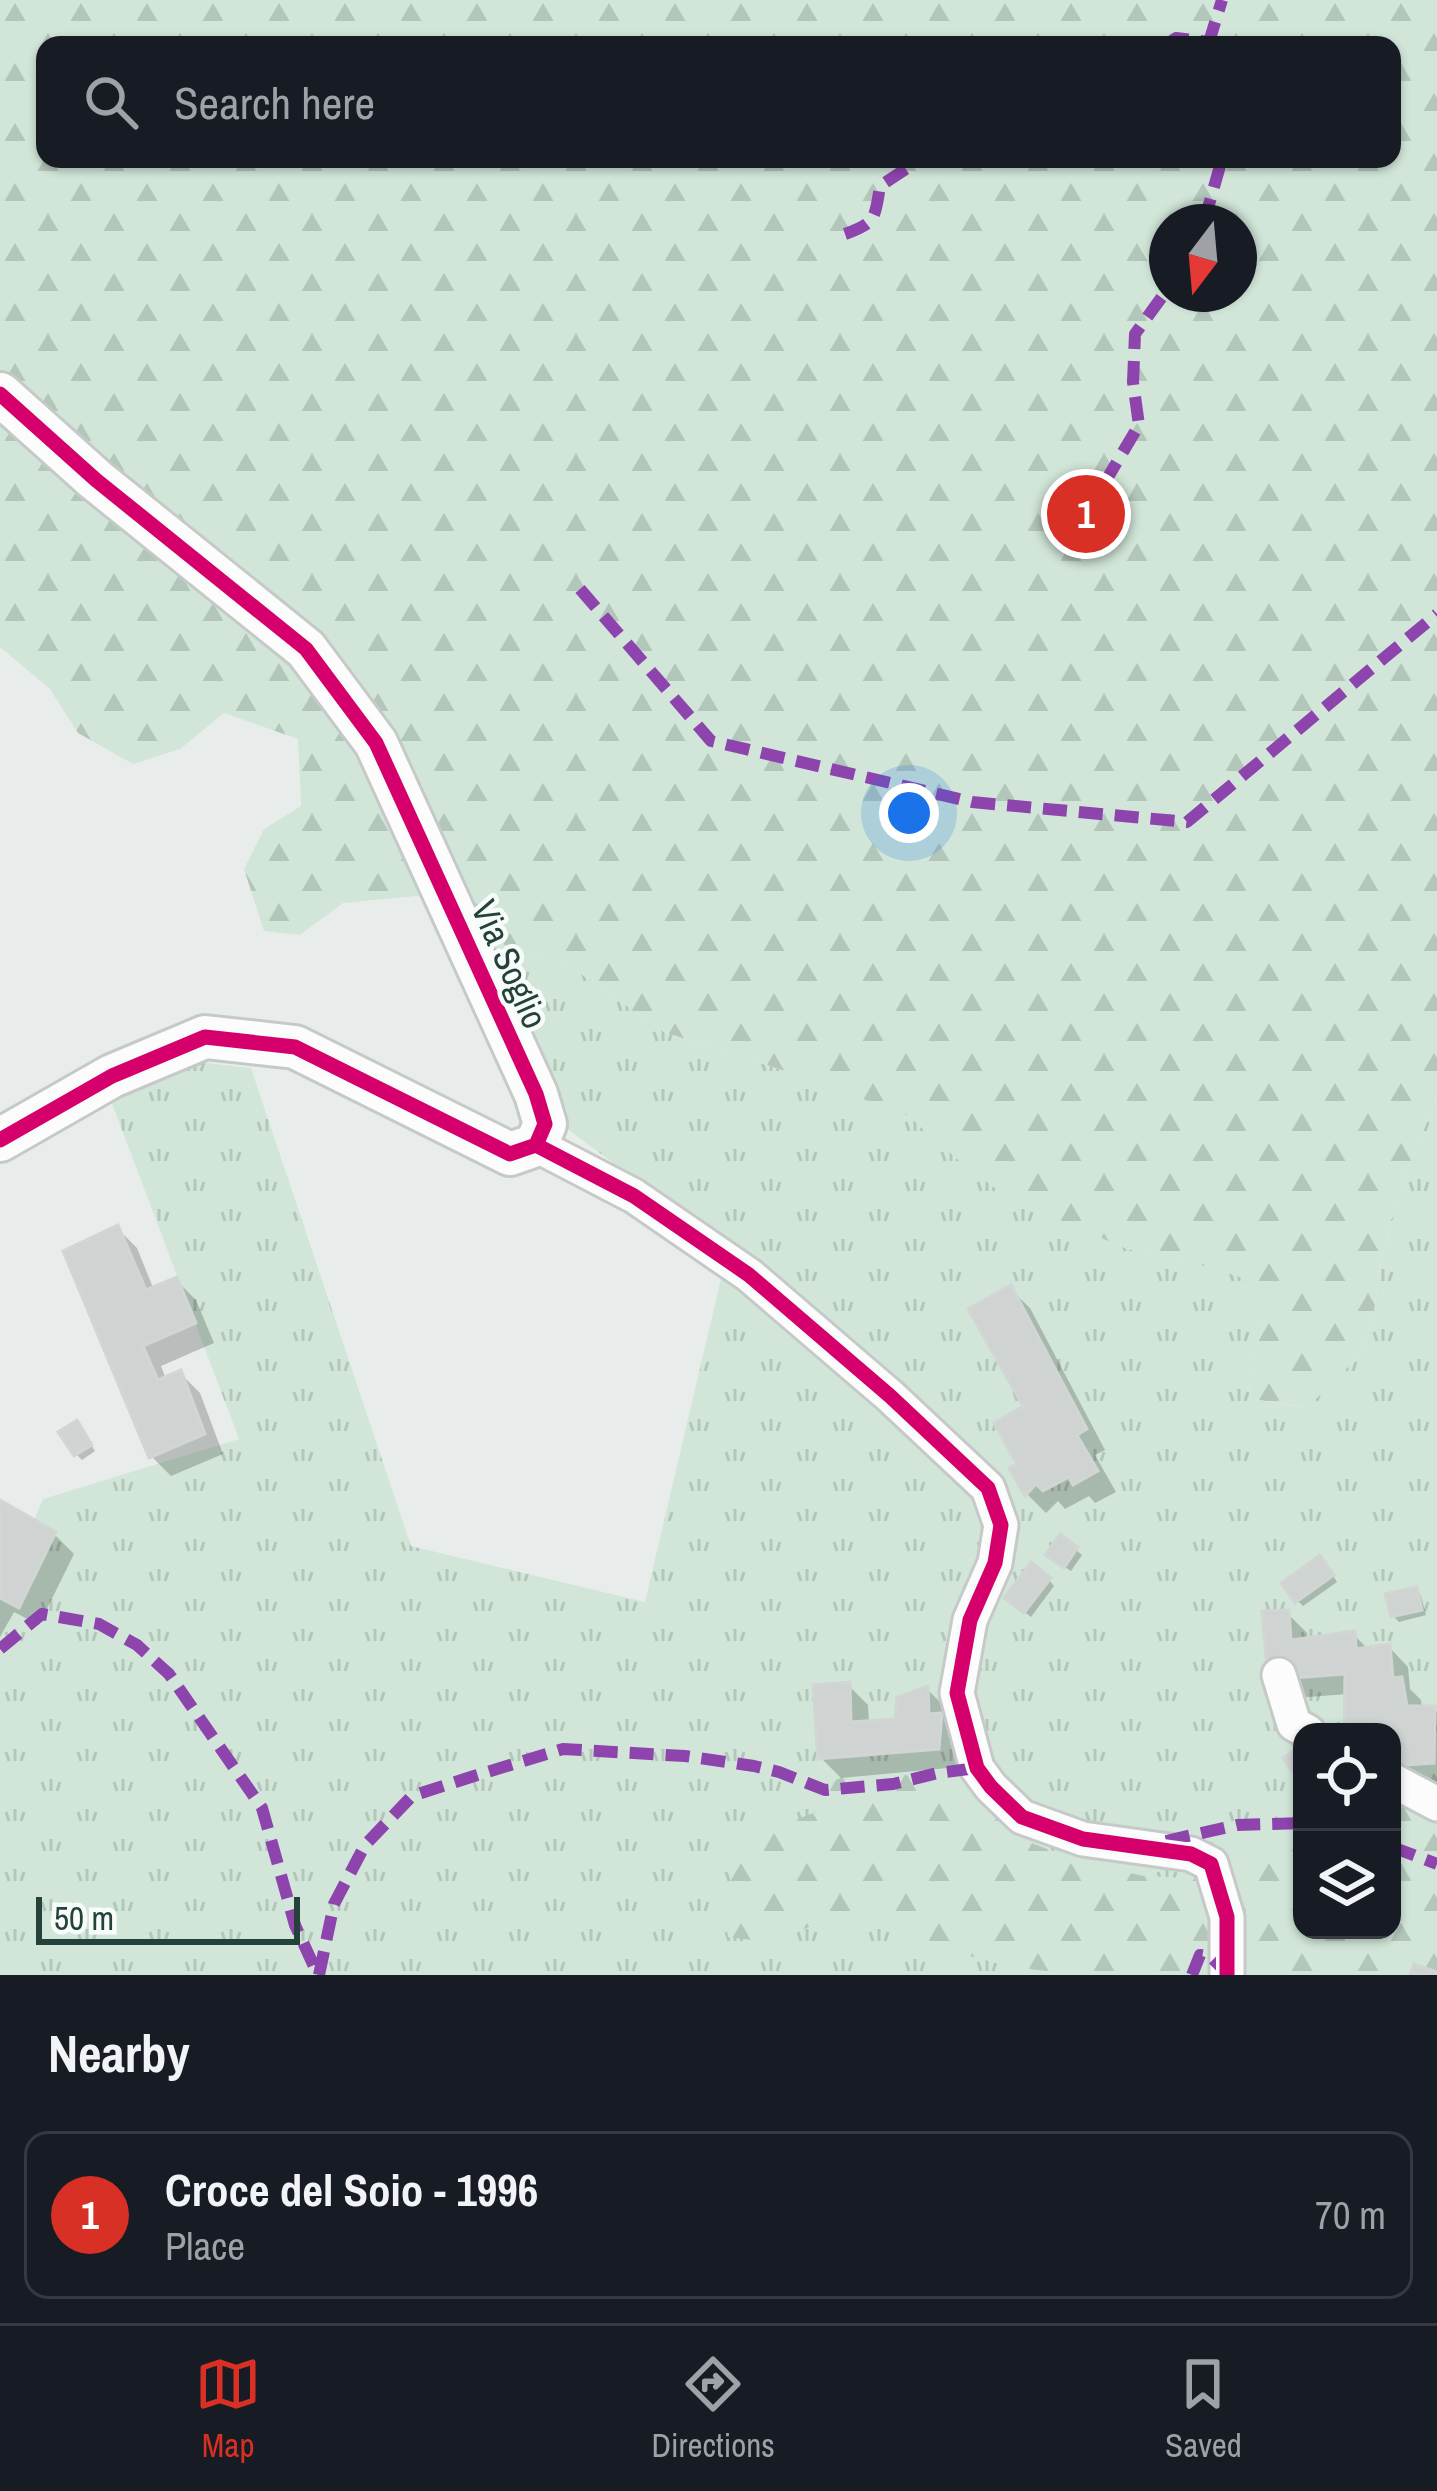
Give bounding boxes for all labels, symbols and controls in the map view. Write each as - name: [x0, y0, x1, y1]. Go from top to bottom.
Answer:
- search box: [36, 36, 1401, 168]
- icon: search: [78, 69, 144, 135]
- text: Search here: [174, 72, 375, 133]
- north arrow: [1149, 204, 1257, 312]
- pin: 1: [1047, 469, 1125, 559]
- your location: [879, 783, 939, 843]
- street label: Via Soglio: [460, 892, 560, 1036]
- map controls: [1293, 1723, 1401, 1939]
- button: locate: [1293, 1723, 1401, 1831]
- button: layers: [1293, 1831, 1401, 1939]
- scale bar: [36, 1891, 300, 1944]
- text: 50 m: [54, 1896, 114, 1940]
- text: Nearby: [48, 2019, 190, 2088]
- text: Croce del Soio - 1996: [165, 2159, 538, 2220]
- text: 1: [81, 2189, 99, 2241]
- text: 70 m: [1315, 2189, 1386, 2241]
- text: Place: [165, 2220, 245, 2272]
- tab: Map: [195, 2351, 261, 2467]
- tab: Directions: [651, 2351, 775, 2467]
- tab: Saved: [1165, 2351, 1242, 2467]

